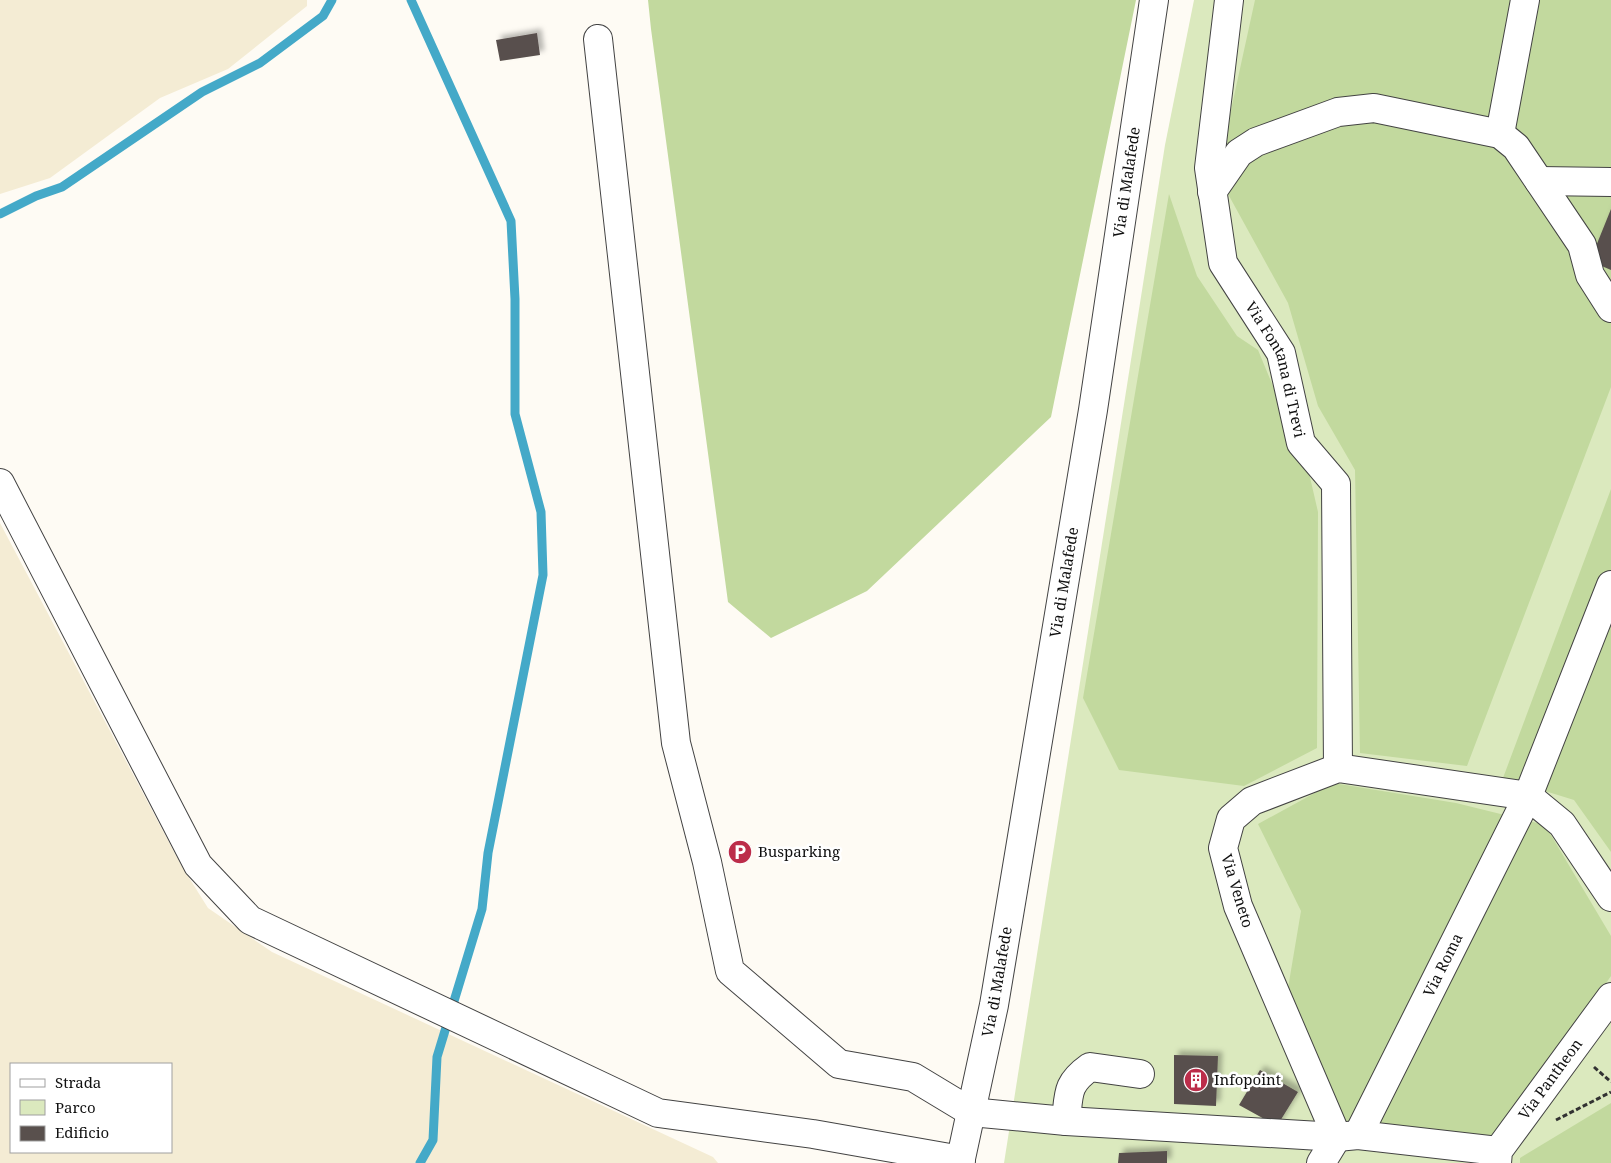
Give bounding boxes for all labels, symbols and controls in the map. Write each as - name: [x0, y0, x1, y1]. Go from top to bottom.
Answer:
- street label: Via di Malafede: [1108, 125, 1144, 239]
- street label: Via Fontana di Trevi: [1241, 297, 1311, 440]
- street label: Via di Malafede: [1044, 526, 1082, 639]
- parking icon: Busparking: [727, 839, 753, 865]
- place label: Busparking: [758, 841, 840, 861]
- street label: Via Veneto: [1217, 851, 1259, 930]
- street label: Via di Malafede: [976, 925, 1016, 1039]
- street label: Via Roma: [1418, 930, 1467, 1000]
- street label: Via Pantheon: [1513, 1034, 1586, 1123]
- legend: [10, 1063, 172, 1153]
- building icon: Infopoint: [1183, 1067, 1209, 1093]
- place label: Infopoint: [1214, 1069, 1281, 1089]
- text: Strada: [55, 1072, 101, 1092]
- text: Parco: [55, 1097, 96, 1117]
- text: Edificio: [55, 1122, 109, 1142]

